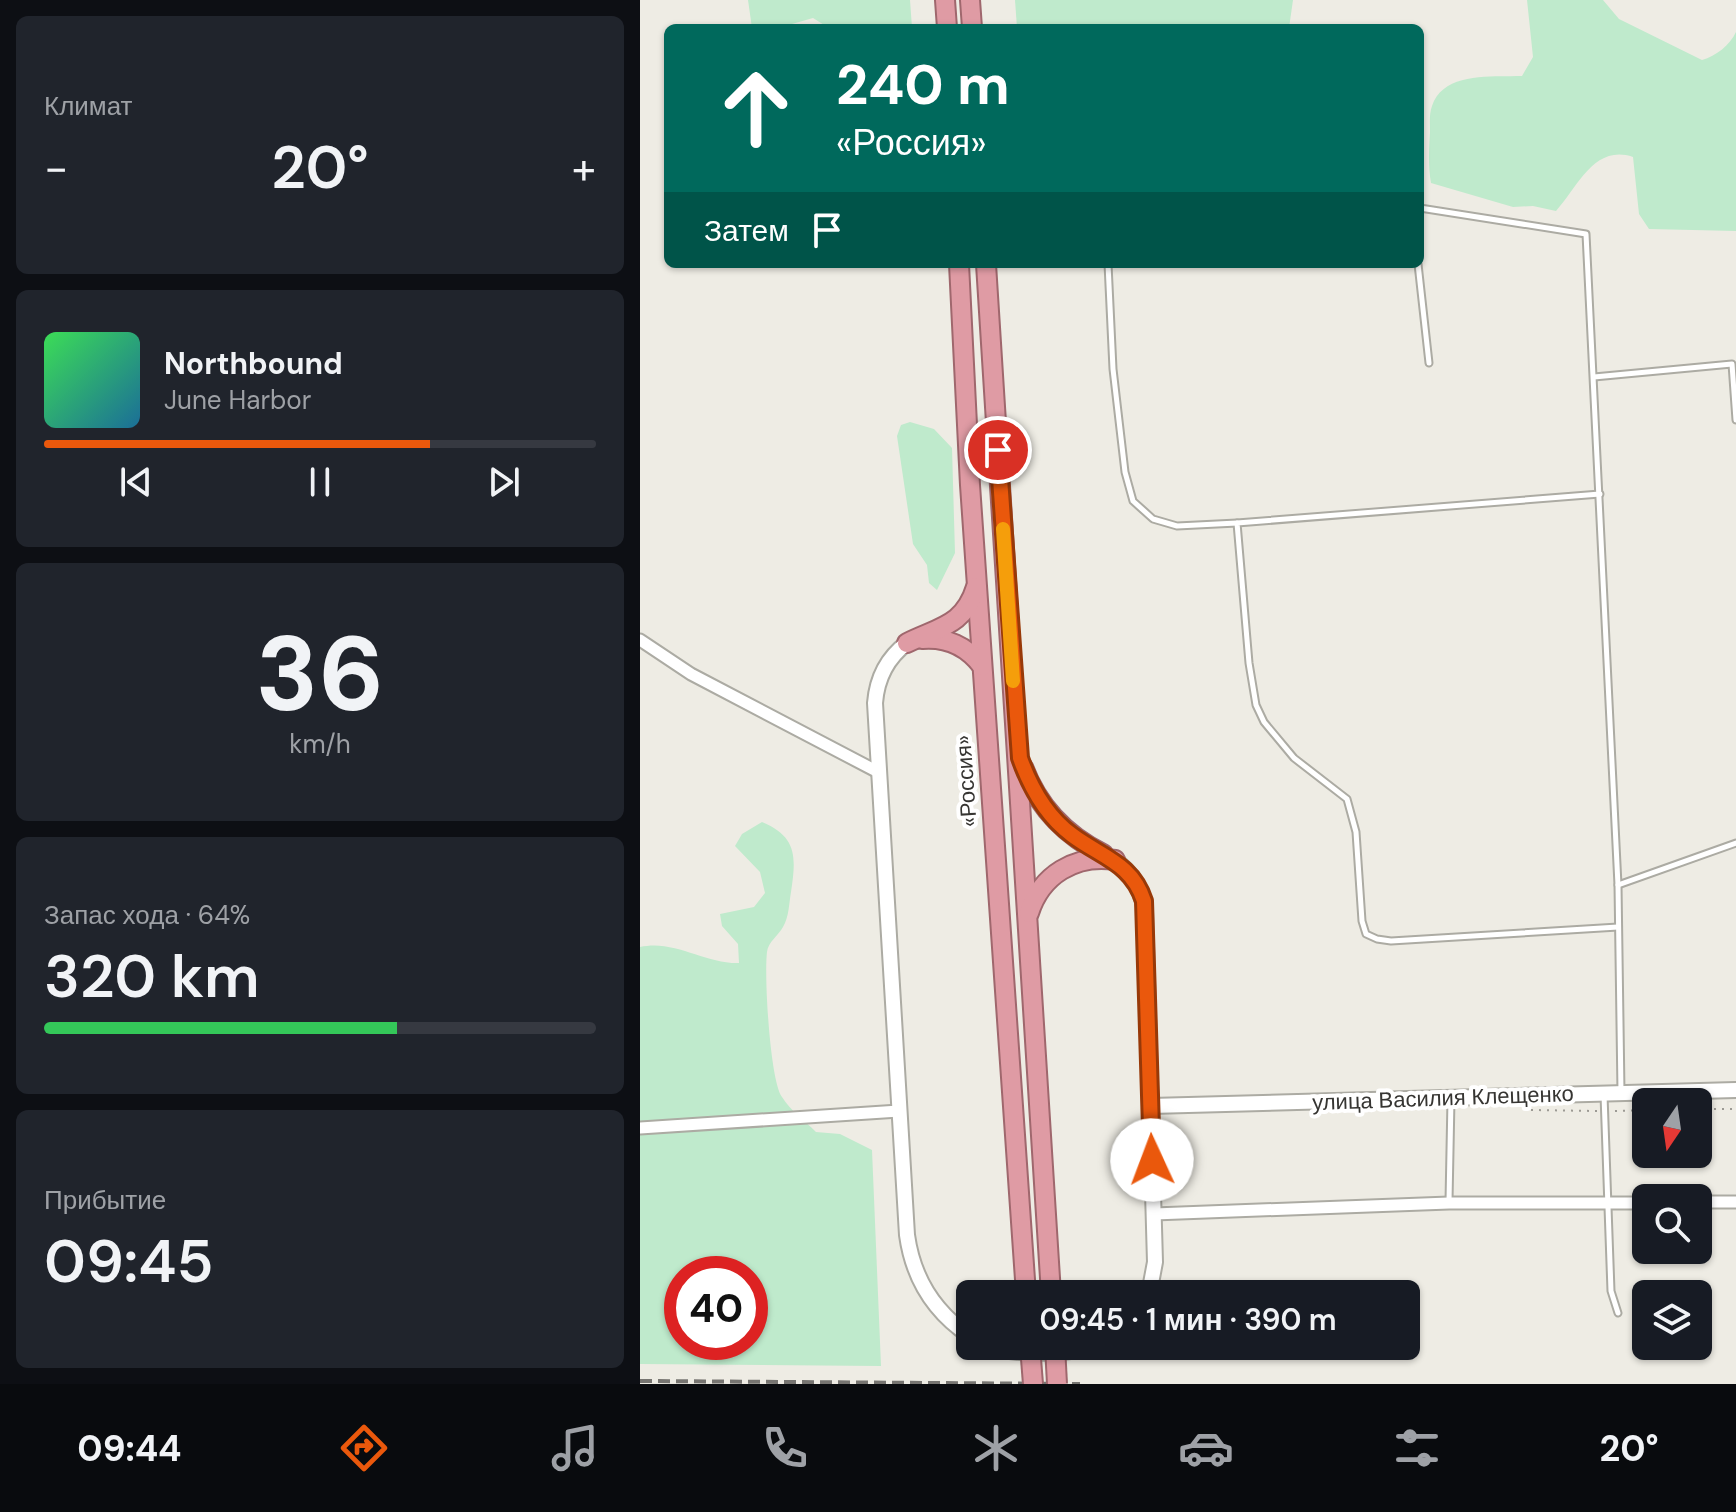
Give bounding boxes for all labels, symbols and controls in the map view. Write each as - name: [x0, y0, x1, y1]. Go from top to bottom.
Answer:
- text: 240 m: [836, 48, 1010, 121]
- icon: ahead: [704, 56, 808, 160]
- text: Климат: [44, 89, 133, 123]
- text: «Россия»: [836, 119, 987, 166]
- text: 20°: [271, 128, 369, 207]
- text: −: [44, 139, 68, 197]
- text: +: [572, 139, 596, 197]
- icon: arrive: [805, 208, 849, 252]
- text: Затем: [704, 211, 789, 250]
- text: Northbound: [164, 344, 343, 383]
- text: June Harbor: [164, 383, 311, 417]
- pin: [964, 416, 1032, 484]
- icon: arrive: [976, 428, 1020, 472]
- icon: previous: [114, 460, 158, 504]
- icon: pause: [298, 460, 342, 504]
- icon: next: [482, 460, 526, 504]
- text: 36: [256, 607, 384, 742]
- text: km/h: [289, 727, 351, 761]
- street label: «Россия»: [948, 734, 984, 828]
- text: Запас хода · 64%: [44, 898, 250, 932]
- text: 320 km: [44, 937, 260, 1016]
- street label: улица Василия Клещенко: [1312, 1079, 1574, 1117]
- north arrow: [1632, 1088, 1712, 1168]
- map controls: [1632, 1088, 1712, 1360]
- position arrow: [1110, 1118, 1194, 1202]
- text: Прибытие: [44, 1183, 166, 1217]
- button: search: [1632, 1184, 1712, 1264]
- text: 09:45: [44, 1222, 214, 1301]
- speed limit sign: 40: [664, 1256, 768, 1360]
- button: layers: [1632, 1280, 1712, 1360]
- text: 09:45 · 1 мин · 390 m: [1040, 1300, 1336, 1339]
- icon: directions: [336, 1420, 392, 1476]
- icon: music: [547, 1420, 603, 1476]
- icon: phone: [757, 1420, 813, 1476]
- icon: climate: [968, 1420, 1024, 1476]
- icon: car: [1178, 1420, 1234, 1476]
- icon: filters: [1389, 1420, 1445, 1476]
- text: 09:44: [77, 1425, 181, 1472]
- text: 20°: [1600, 1425, 1659, 1472]

